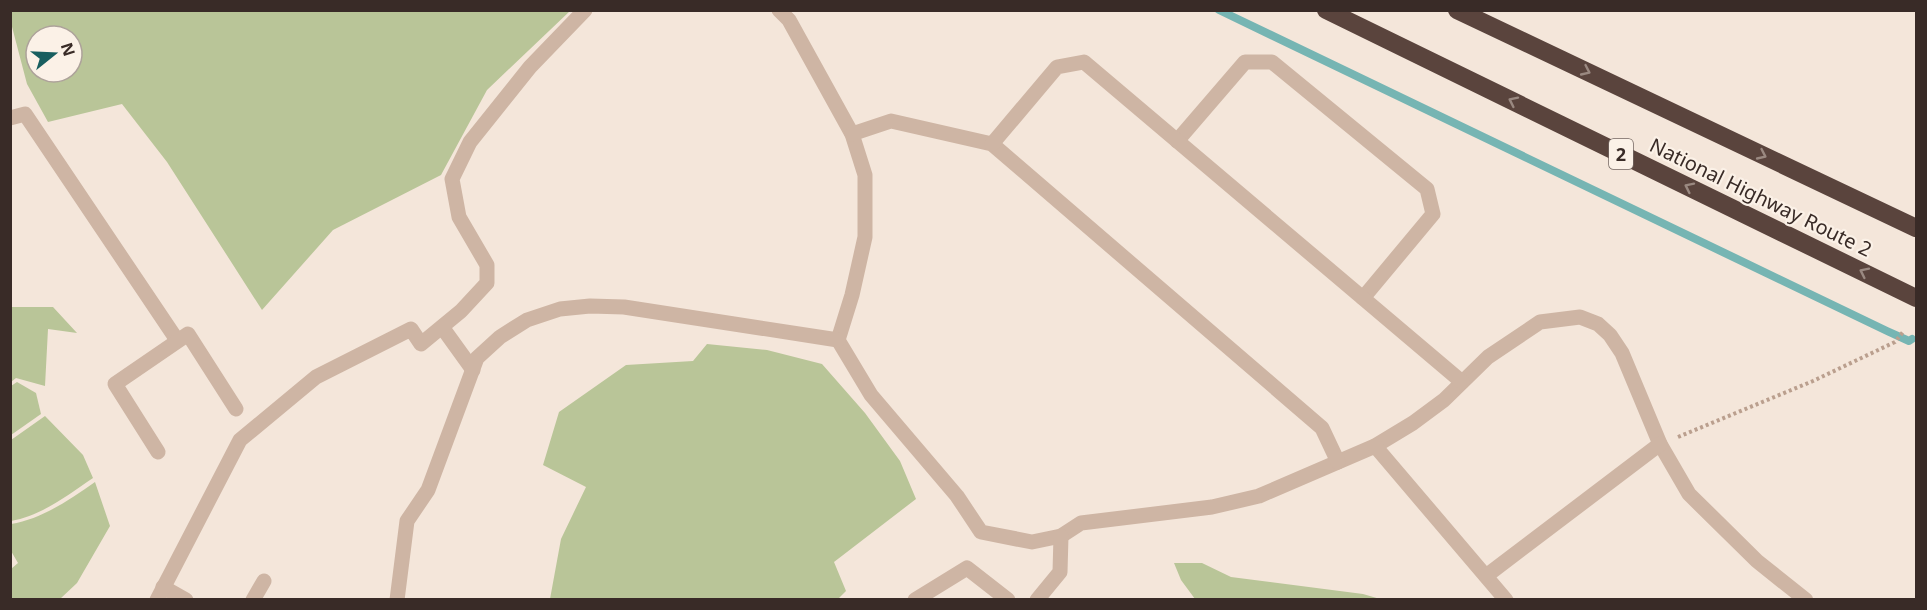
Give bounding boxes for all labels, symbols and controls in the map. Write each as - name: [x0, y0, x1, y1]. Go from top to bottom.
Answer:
- north arrow: [24, 24, 84, 84]
- text: N: [56, 40, 81, 59]
- one-way arrow: [1580, 64, 1591, 76]
- one-way arrow: [1509, 97, 1520, 109]
- street label: National Highway Route 2: [1645, 131, 1877, 263]
- road number: 2: [1609, 139, 1633, 169]
- one-way arrow: [1756, 147, 1767, 159]
- one-way arrow: [1684, 182, 1695, 194]
- one-way arrow: [1859, 268, 1870, 279]

